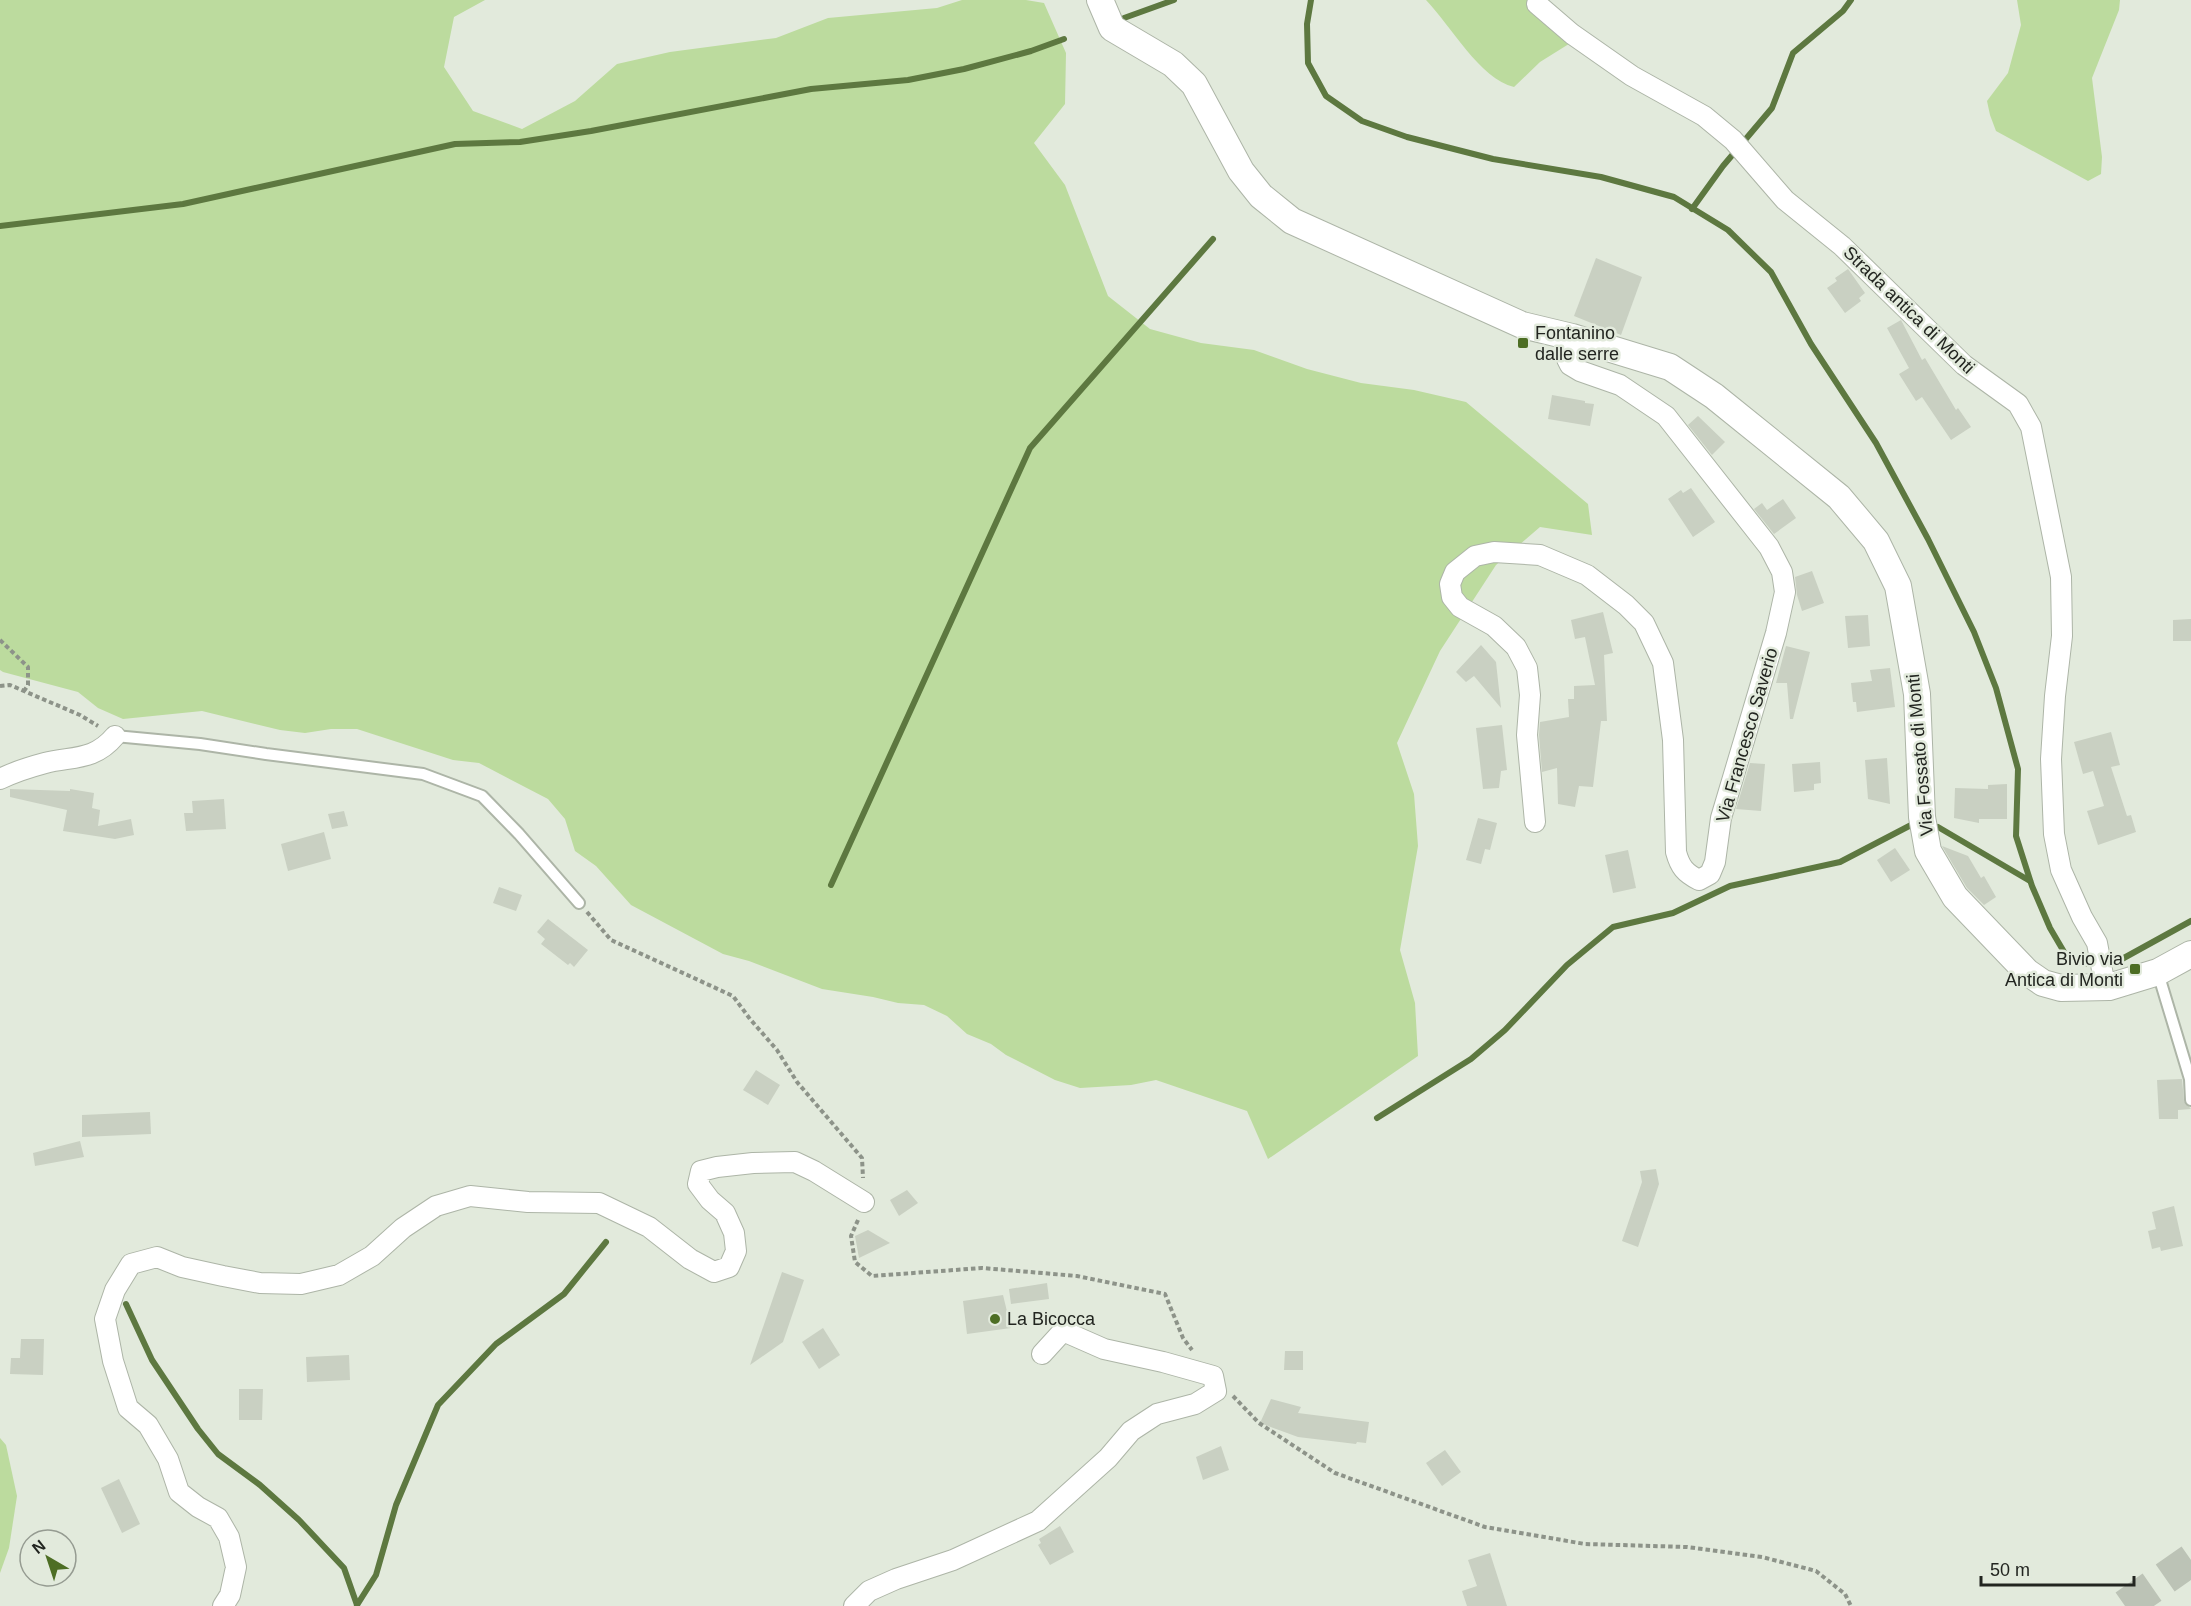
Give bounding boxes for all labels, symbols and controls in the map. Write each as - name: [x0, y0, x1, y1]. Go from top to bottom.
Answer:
- street label: Strada antica di Monti: [1839, 242, 1979, 378]
- place label: Fontanino dalle serre: [1535, 323, 1619, 364]
- marker: Fontanino dalle serre: [1516, 336, 1530, 350]
- street label: Via Francesco Saverio: [1712, 645, 1782, 825]
- street label: Via Fossato di Monti: [1903, 673, 1937, 837]
- place label: Bivio via Antica di Monti: [2005, 949, 2124, 990]
- marker: Bivio via Antica di Monti: [2128, 962, 2142, 976]
- place label: La Bicocca: [1007, 1309, 1096, 1329]
- marker: La Bicocca: [988, 1312, 1002, 1326]
- north arrow: [18, 1528, 78, 1588]
- text: N: [29, 1536, 49, 1557]
- scale bar: [1981, 1549, 2134, 1587]
- text: 50 m: [1990, 1560, 2030, 1580]

